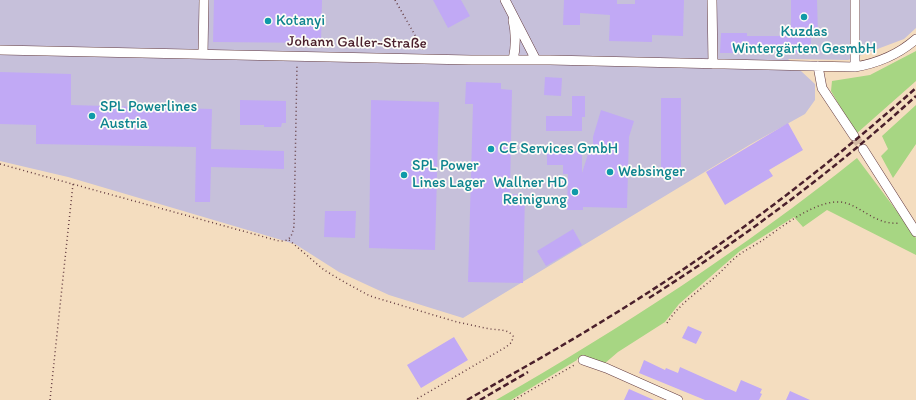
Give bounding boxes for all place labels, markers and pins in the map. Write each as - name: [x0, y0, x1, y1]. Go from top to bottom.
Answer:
- place label: Kotanyi: [276, 12, 325, 30]
- marker: Kuzdas Wintergärten GesmbH: [799, 12, 809, 22]
- marker: Kotanyi: [263, 16, 273, 26]
- place label: Kuzdas Wintergärten GesmbH: [732, 23, 876, 58]
- place label: SPL Powerlines Austria: [100, 98, 197, 133]
- marker: SPL Powerlines Austria: [87, 111, 97, 121]
- place label: CE Services GmbH: [499, 140, 618, 158]
- marker: CE Services GmbH: [486, 144, 496, 154]
- place label: SPL Power Lines Lager: [412, 157, 485, 192]
- place label: Websinger: [618, 163, 685, 181]
- marker: Websinger: [605, 167, 615, 177]
- marker: SPL Power Lines Lager: [399, 170, 409, 180]
- place label: Wallner HD Reinigung: [494, 174, 567, 209]
- marker: Wallner HD Reinigung: [570, 187, 580, 197]

